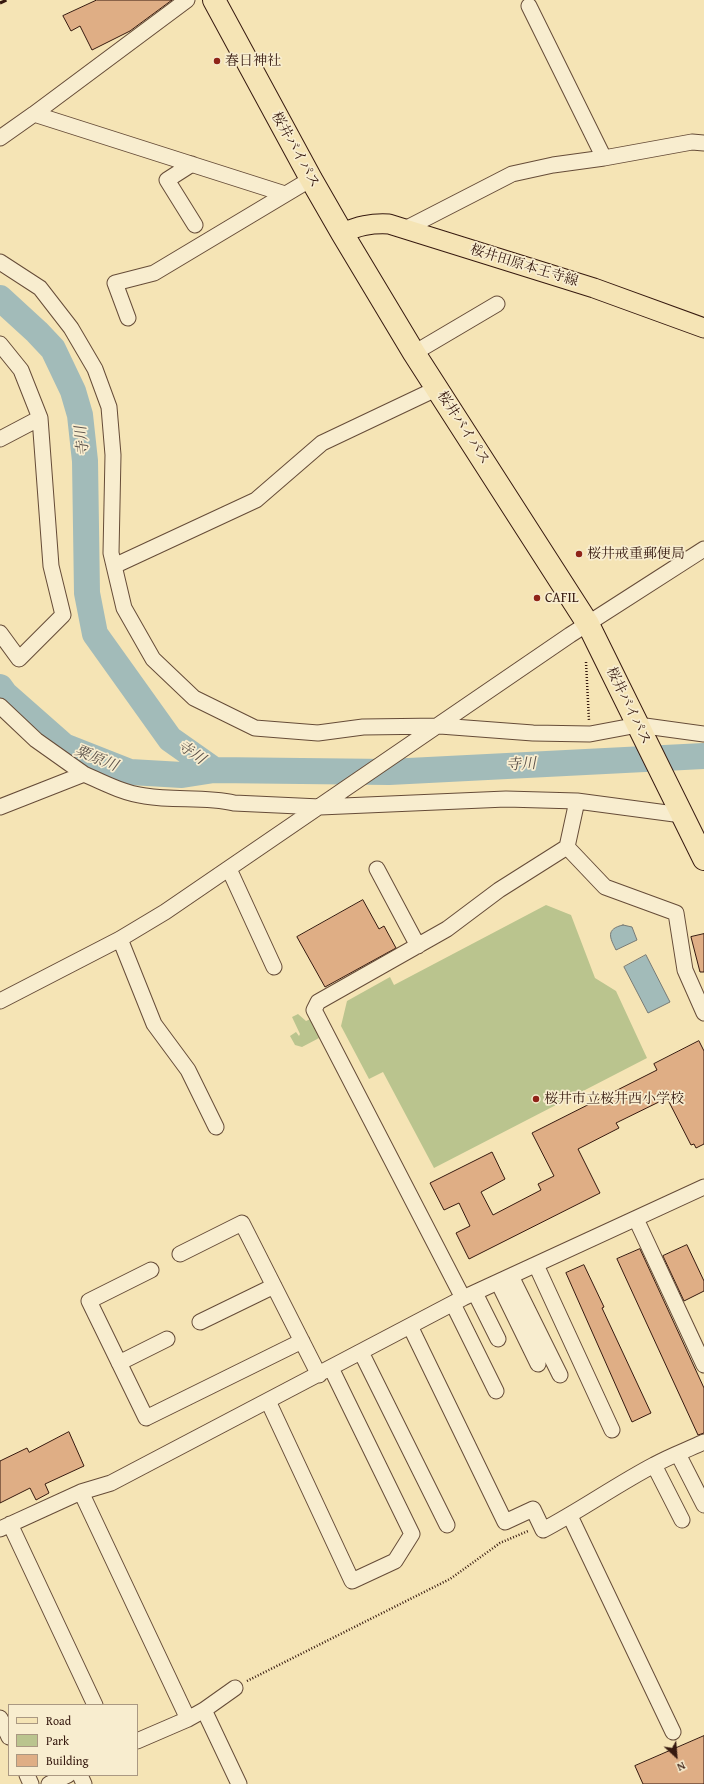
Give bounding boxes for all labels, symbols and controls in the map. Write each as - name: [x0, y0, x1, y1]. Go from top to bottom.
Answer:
- place label: 春日神社: [225, 53, 281, 69]
- marker: 春日神社: [212, 56, 222, 66]
- street label: 桜井バイパス: [267, 109, 323, 191]
- street label: 桜井田原本王寺線: [468, 242, 580, 290]
- street label: 桜井バイパス: [433, 388, 493, 468]
- water label: 寺川: [72, 425, 94, 457]
- place label: 桜井戒重郵便局: [587, 546, 685, 562]
- marker: 桜井戒重郵便局: [574, 549, 584, 559]
- place label: CAFIL: [545, 590, 579, 606]
- marker: CAFIL: [532, 593, 542, 603]
- street label: 桜井バイパス: [602, 665, 654, 747]
- water label: 寺川: [174, 737, 208, 769]
- water label: 粟原川: [72, 742, 120, 776]
- water label: 寺川: [506, 755, 536, 775]
- place label: 桜井市立桜井西小学校: [544, 1091, 684, 1107]
- marker: 桜井市立桜井西小学校: [531, 1094, 541, 1104]
- legend: [8, 1704, 138, 1776]
- text: Road: [46, 1712, 71, 1729]
- text: Park: [46, 1732, 69, 1749]
- north arrow: [656, 1736, 696, 1776]
- text: Building: [46, 1752, 89, 1769]
- text: N: [674, 1758, 688, 1776]

